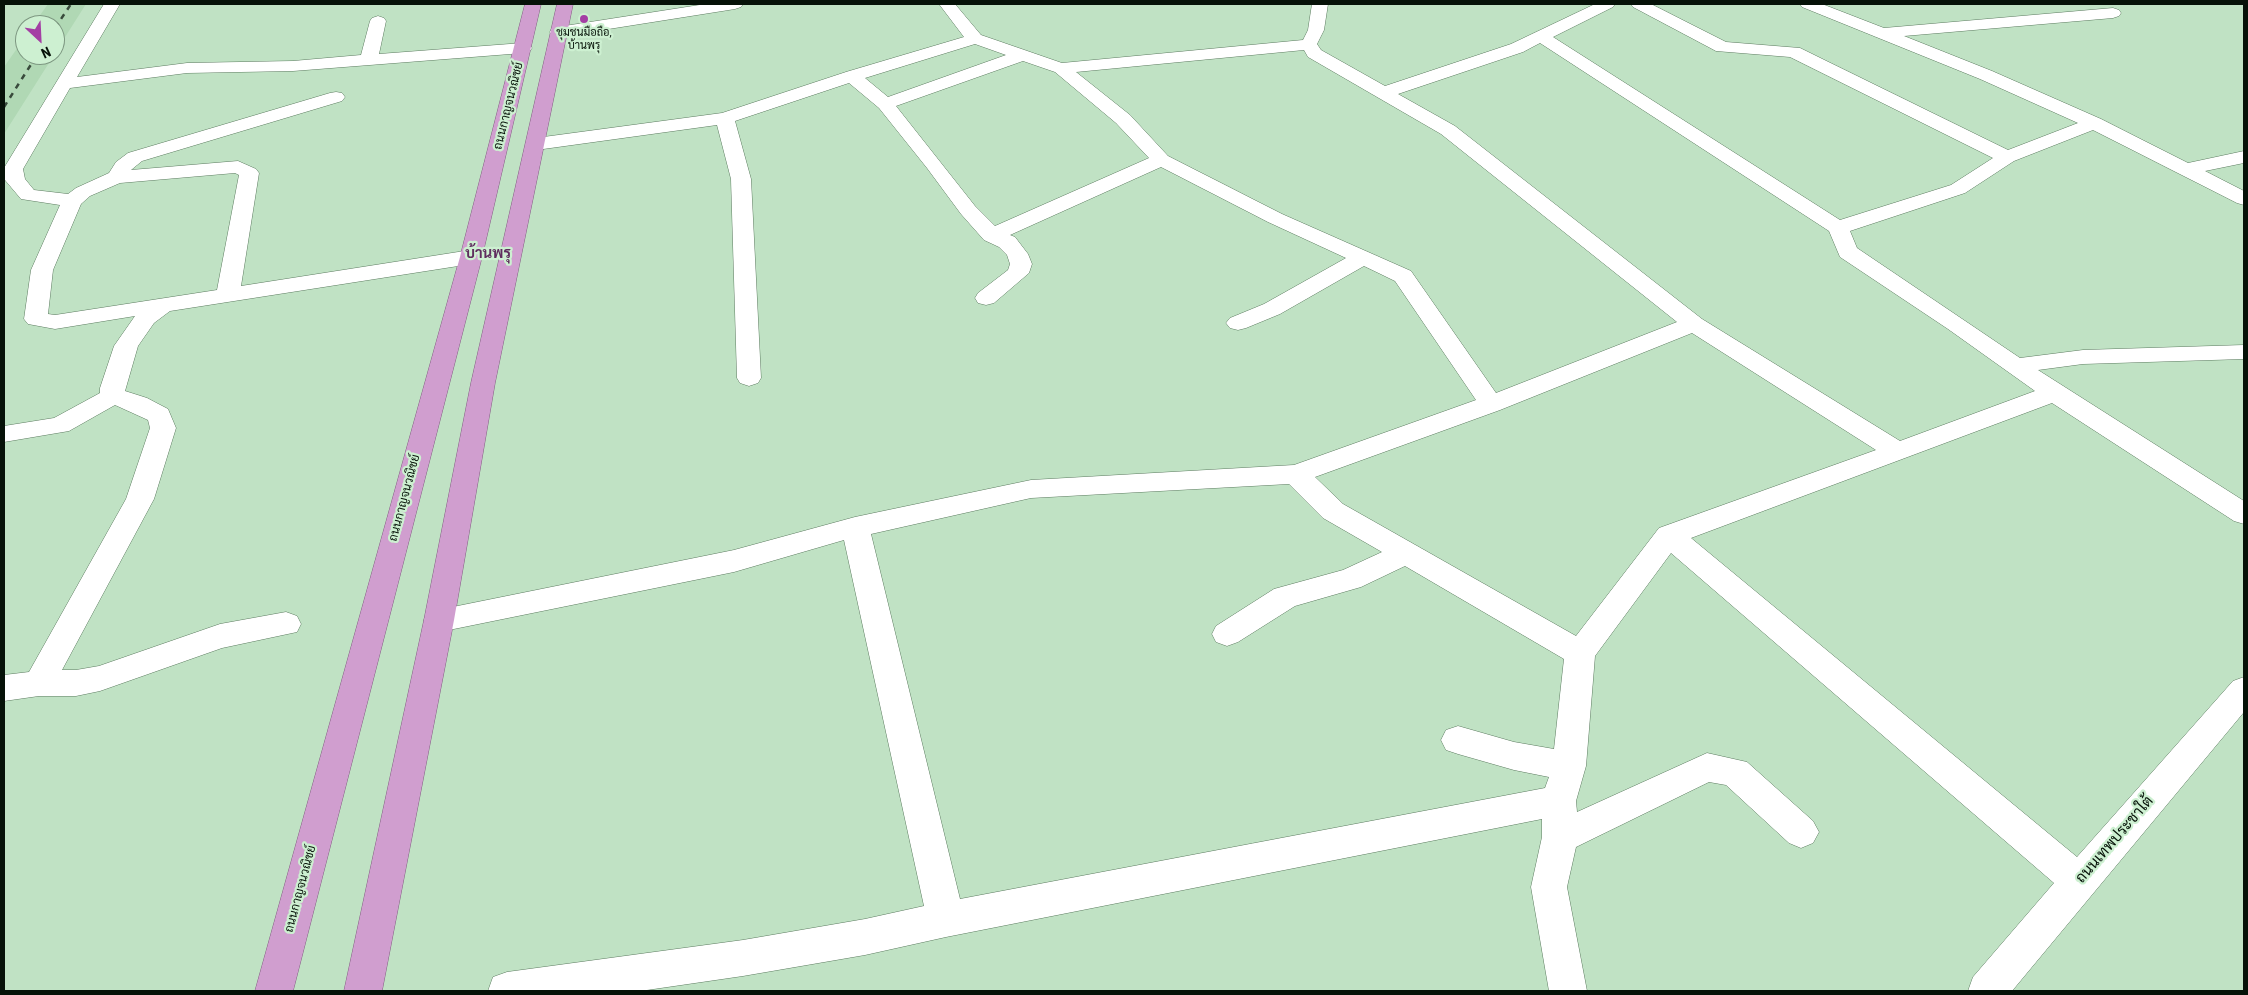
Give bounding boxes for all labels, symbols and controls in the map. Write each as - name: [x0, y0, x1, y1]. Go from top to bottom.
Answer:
- marker: ชุมชนมือถือ, บ้านพรุ: [578, 13, 590, 25]
- north arrow: [15, 15, 65, 65]
- place label: ชุมชนมือถือ, บ้านพรุ: [556, 26, 612, 52]
- text: N: [39, 44, 53, 62]
- street label: ถนนกาญจนวณิชย์: [491, 61, 527, 151]
- district label: บ้านพรุ: [465, 245, 511, 263]
- street label: ถนนกาญจนวณิชย์: [386, 453, 424, 543]
- street label: ถนนเทพประชาใต้: [2072, 793, 2158, 887]
- street label: ถนนกาญจนวณิชย์: [282, 844, 320, 934]

